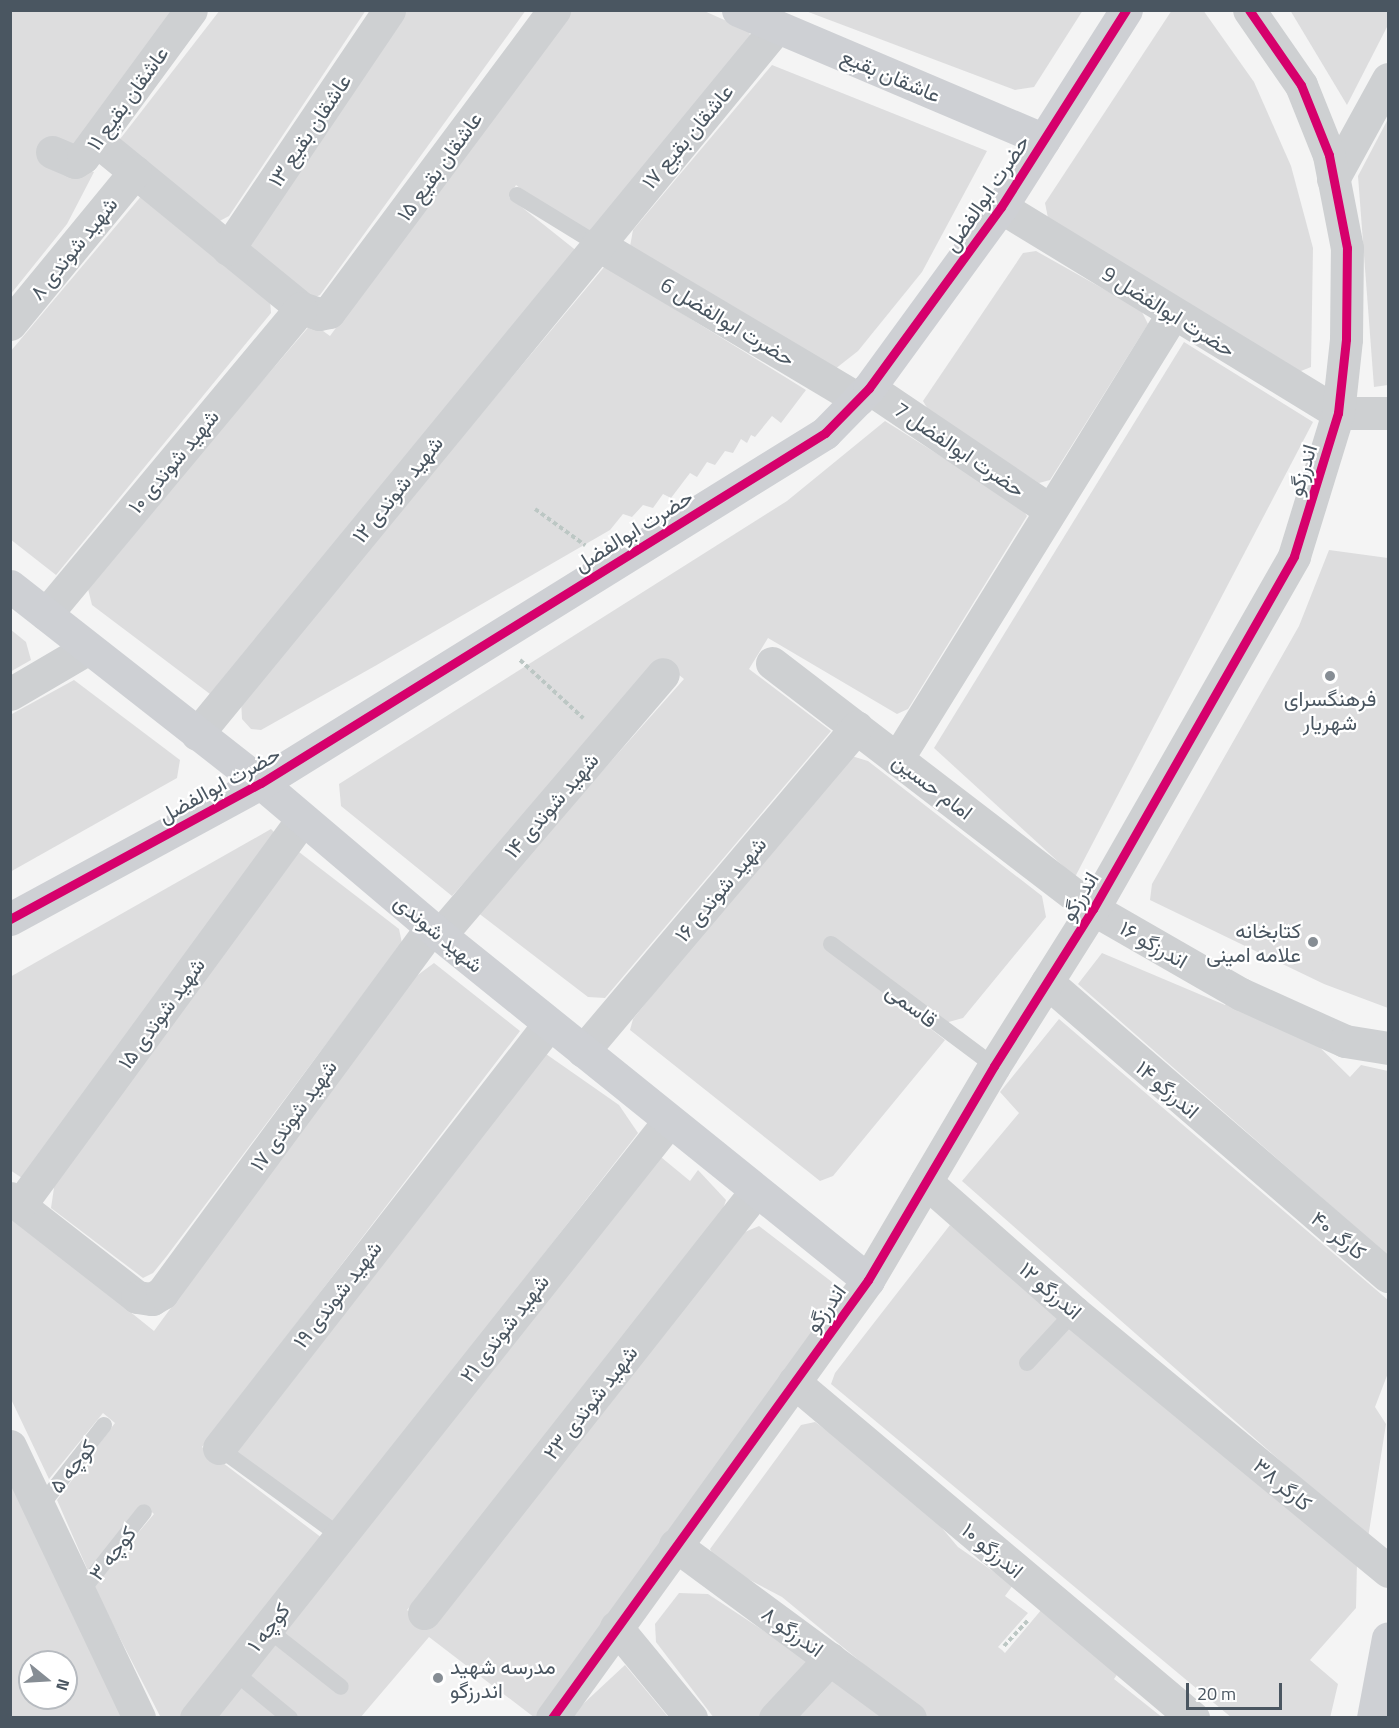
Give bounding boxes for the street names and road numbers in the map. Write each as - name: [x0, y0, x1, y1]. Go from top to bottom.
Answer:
- street label: عاشقان بقیع ۱۱: [81, 41, 173, 155]
- street label: عاشقان بقیع: [837, 43, 945, 107]
- street label: عاشقان بقیع ۱۳: [262, 69, 356, 191]
- street label: عاشقان بقیع ۱۷: [636, 79, 738, 193]
- street label: عاشقان بقیع ۱۵: [391, 106, 487, 226]
- street label: حضرت ابوالفضل: [938, 130, 1034, 256]
- street label: شهید شوندی ۸: [24, 191, 122, 305]
- street label: حضرت ابوالفضل 9: [1098, 260, 1240, 362]
- street label: حضرت ابوالفضل 6: [656, 271, 800, 371]
- street label: حضرت ابوالفضل 7: [890, 396, 1030, 502]
- street label: شهید شوندی ۱۰: [122, 404, 224, 518]
- street label: شهید شوندی ۱۲: [346, 431, 448, 547]
- street label: اندرزگو: [1282, 441, 1322, 499]
- street label: حضرت ابوالفضل: [569, 483, 697, 577]
- street label: حضرت ابوالفضل: [154, 740, 284, 828]
- street label: شهید شوندی ۱۴: [499, 747, 603, 863]
- street label: امام حسین: [888, 748, 978, 824]
- street label: شهید شوندی ۱۶: [669, 831, 771, 947]
- street label: اندرزگو: [1055, 867, 1103, 925]
- street label: شهید شوندی: [389, 889, 489, 977]
- street label: اندرزگو ۱۶: [1116, 915, 1192, 973]
- street label: شهید شوندی ۱۵: [112, 952, 210, 1074]
- street label: قاسمی: [881, 978, 943, 1032]
- street label: شهید شوندی ۱۷: [244, 1054, 342, 1176]
- street label: اندرزگو ۱۴: [1131, 1055, 1205, 1123]
- street label: کارگر ۴۰: [1307, 1205, 1371, 1265]
- street label: شهید شوندی ۱۹: [287, 1235, 387, 1353]
- street label: اندرزگو ۱۲: [1015, 1256, 1087, 1324]
- street label: شهید شوندی ۲۱: [454, 1269, 554, 1387]
- street label: اندرزگو: [799, 1279, 851, 1337]
- street label: شهید شوندی ۲۳: [538, 1340, 642, 1464]
- street label: کوچه ۵: [43, 1434, 101, 1498]
- street label: کارگر ۳۸: [1249, 1452, 1317, 1516]
- street label: اندرزگو ۱۰: [957, 1517, 1029, 1583]
- street label: کوچه ۳: [83, 1521, 141, 1585]
- street label: کوچه ۱: [241, 1598, 295, 1656]
- street label: اندرزگو ۸: [757, 1600, 829, 1662]

